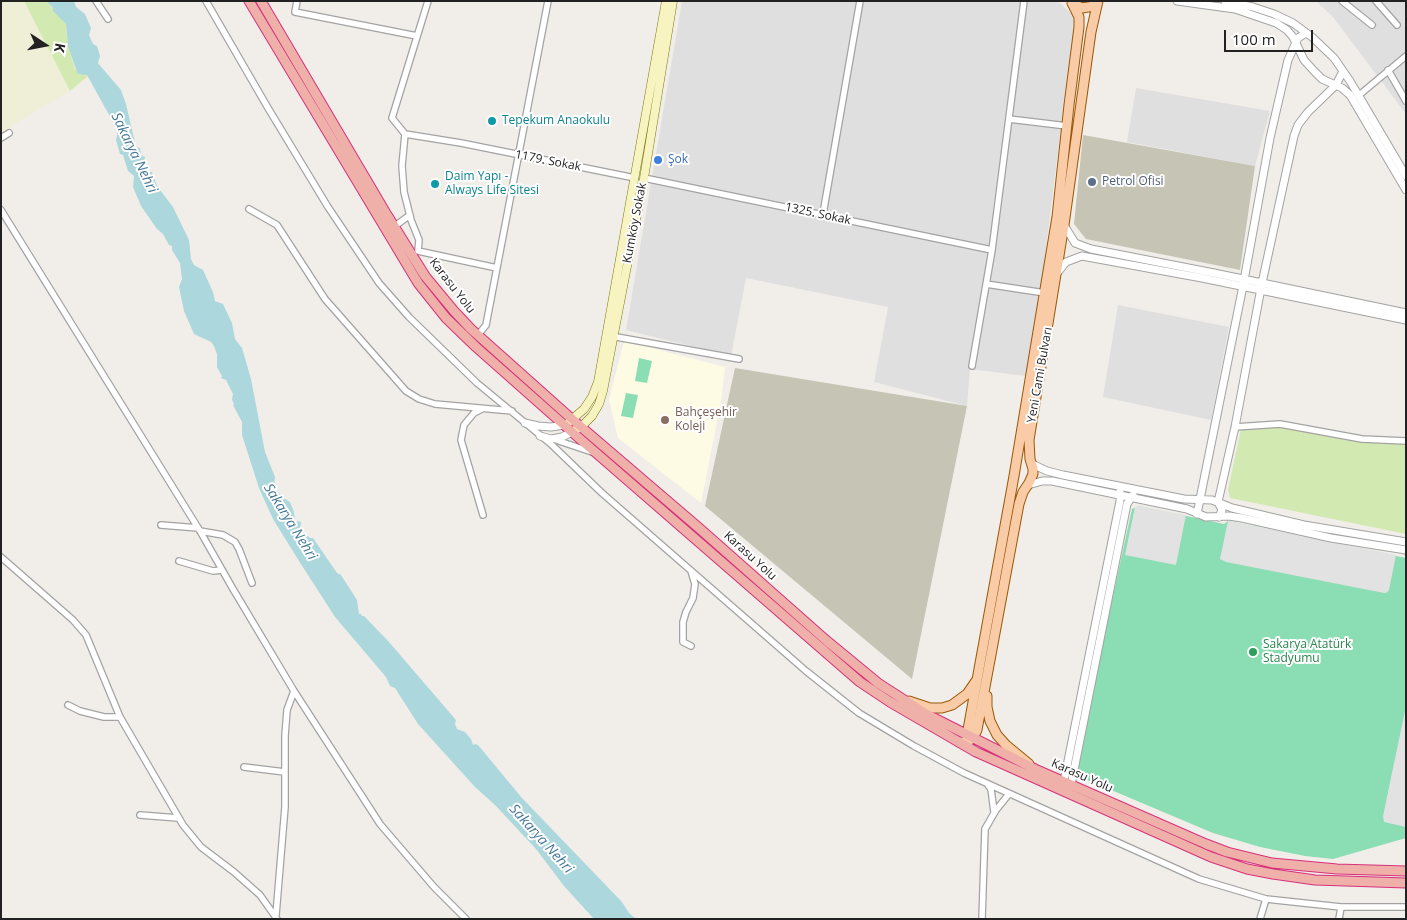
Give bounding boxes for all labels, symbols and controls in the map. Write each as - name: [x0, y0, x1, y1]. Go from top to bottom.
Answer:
- north arrow: [20, 20, 70, 70]
- scale bar: [1227, 20, 1316, 52]
- text: 100 m: [1232, 29, 1276, 49]
- text: K: [50, 42, 70, 54]
- water label: Sakarya Nehri: [107, 110, 161, 196]
- place label: Tepekum Anaokulu: [502, 114, 610, 128]
- marker: Tepekum Anaokulu: [486, 115, 498, 127]
- street label: 1179. Sokak: [514, 148, 582, 174]
- place label: Şok: [668, 153, 688, 167]
- marker: Şok: [652, 154, 664, 166]
- place label: Daim Yapı - Always Life Sitesi: [445, 170, 539, 198]
- place label: Petrol Ofisi: [1102, 175, 1164, 189]
- marker: Petrol Ofisi: [1086, 176, 1098, 188]
- marker: Daim Yapı - Always Life Sitesi: [429, 178, 441, 190]
- street label: Kumköy Sokak: [620, 182, 650, 264]
- street label: 1325. Sokak: [784, 200, 852, 228]
- street label: Karasu Yolu: [426, 256, 478, 316]
- street label: Yeni Cami Bulvarı: [1024, 326, 1056, 424]
- place label: Bahçeşehir Koleji: [675, 406, 737, 434]
- marker: Bahçeşehir Koleji: [659, 414, 671, 426]
- water label: Sakarya Nehri: [260, 481, 320, 563]
- street label: Karasu Yolu: [721, 529, 779, 583]
- place label: Sakarya Atatürk Stadyumu: [1263, 638, 1351, 666]
- marker: Sakarya Atatürk Stadyumu: [1247, 646, 1259, 658]
- street label: Karasu Yolu: [1049, 756, 1115, 796]
- water label: Sakarya Nehri: [506, 801, 576, 877]

